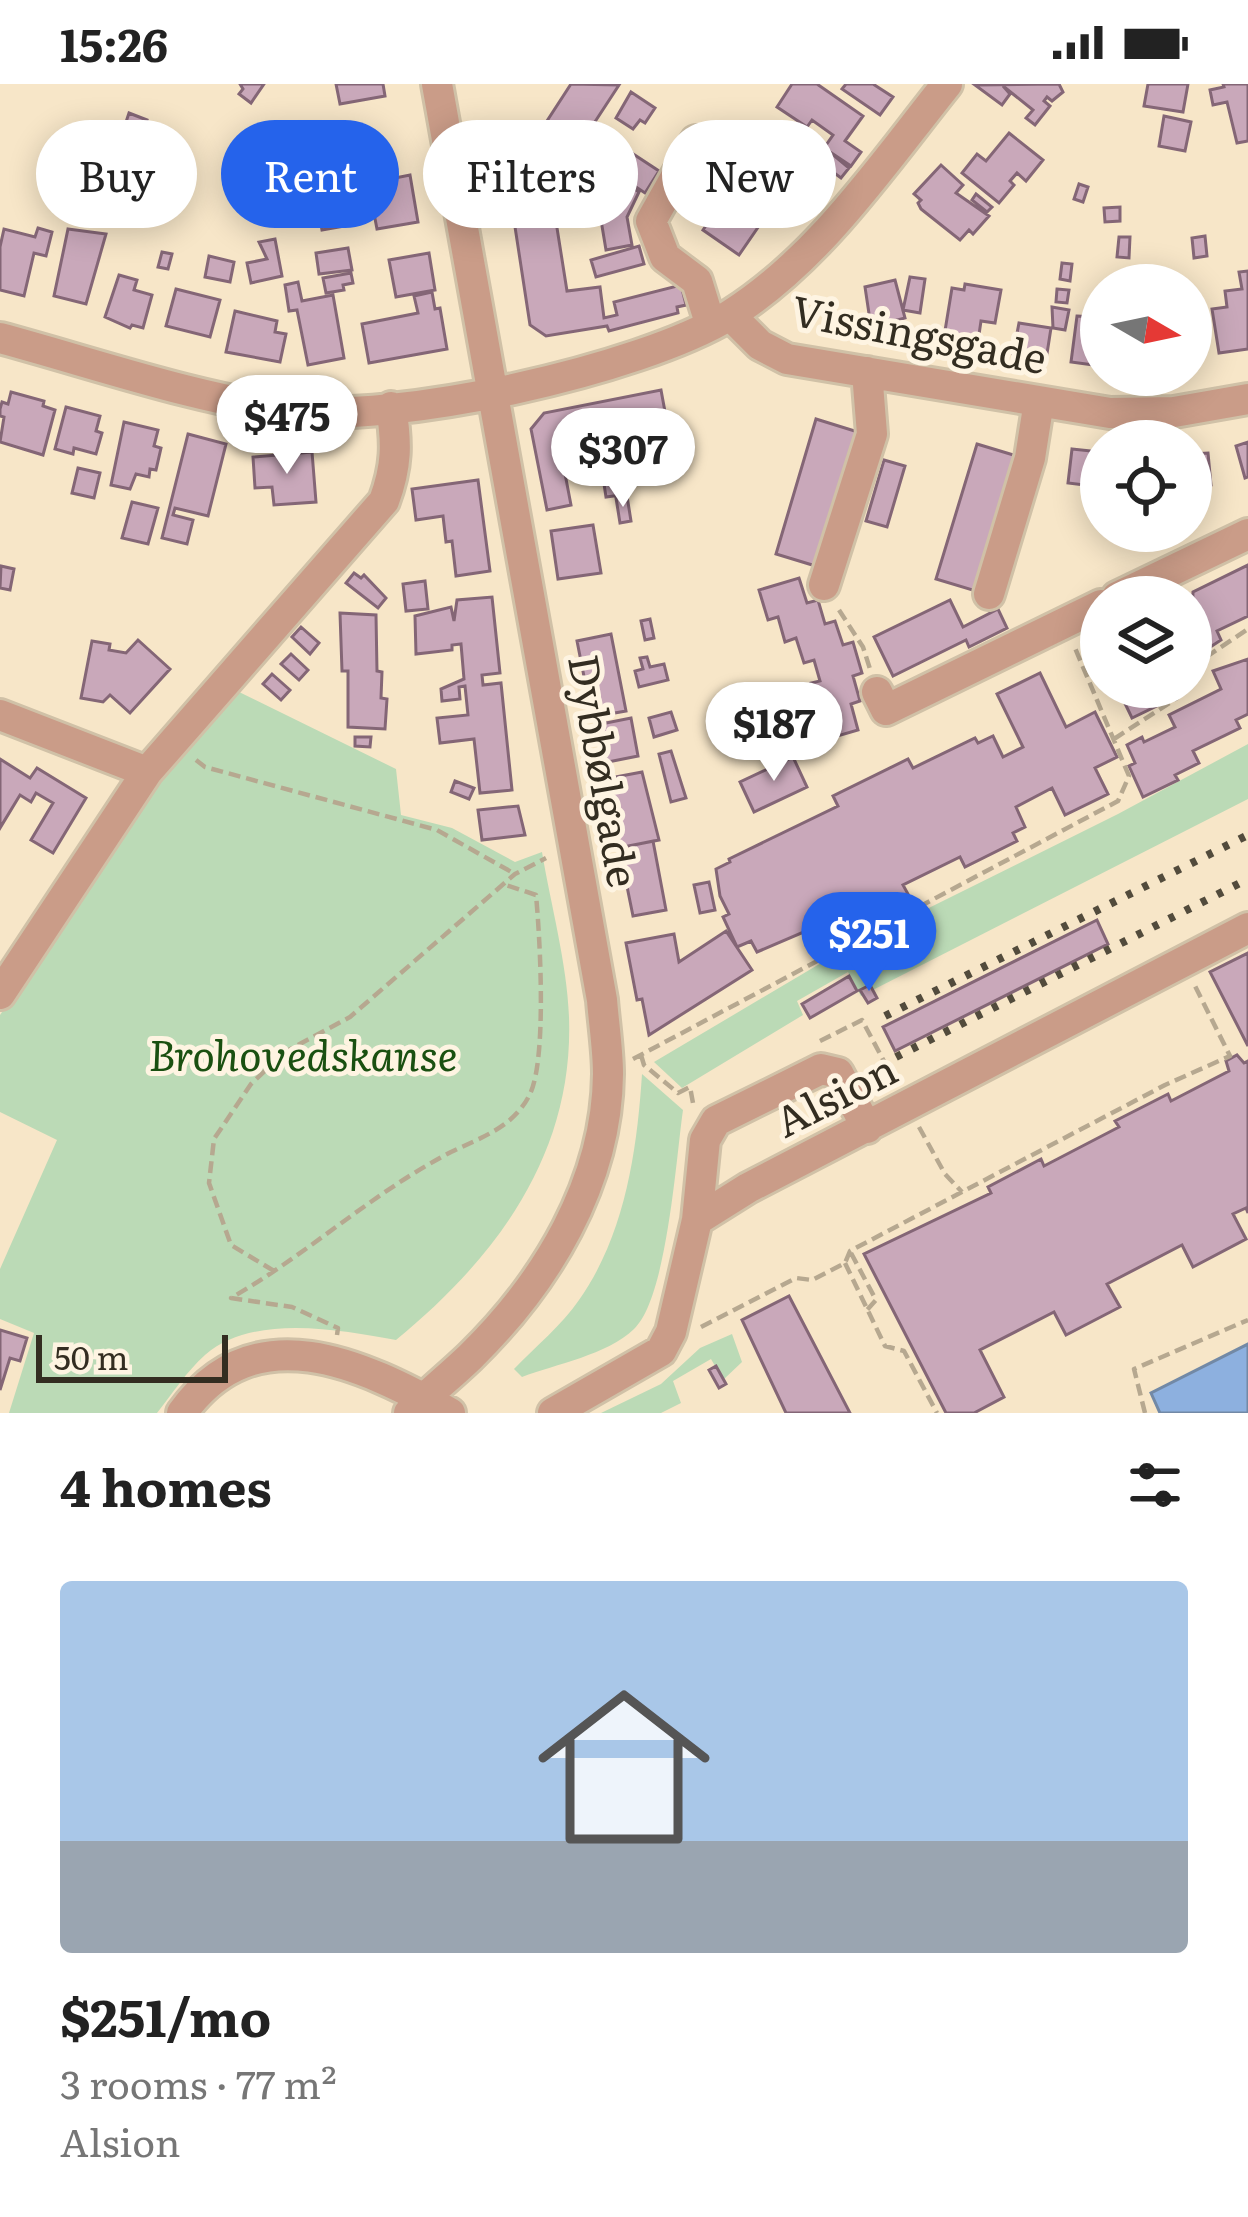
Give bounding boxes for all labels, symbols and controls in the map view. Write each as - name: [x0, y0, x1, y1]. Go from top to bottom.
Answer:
- text: 15:26: [60, 9, 168, 76]
- chip: Buy: [36, 120, 197, 228]
- chip: Rent: [221, 120, 399, 228]
- chip: Filters: [423, 120, 638, 228]
- chip: New: [662, 120, 836, 228]
- north arrow: [1080, 264, 1212, 396]
- map controls: [1080, 264, 1212, 708]
- street label: Vissingsgade: [787, 277, 1052, 387]
- pin: $475: [216, 375, 358, 477]
- text: $475: [244, 385, 330, 443]
- pin: $307: [552, 408, 694, 510]
- text: $307: [578, 418, 668, 476]
- button: locate: [1080, 420, 1212, 552]
- button: layers: [1080, 576, 1212, 708]
- street label: Dybbølgade: [555, 649, 657, 892]
- pin: $187: [703, 682, 845, 784]
- text: $187: [733, 692, 815, 750]
- pin: $251: [798, 892, 940, 994]
- text: $251: [828, 902, 910, 960]
- park label: Brohovedskanse: [149, 1022, 457, 1084]
- street label: Alsion: [763, 1036, 907, 1150]
- scale bar: [36, 1329, 228, 1382]
- text: 50 m: [54, 1331, 128, 1380]
- text: 4 homes: [60, 1447, 272, 1523]
- icon: filters: [1122, 1452, 1188, 1518]
- icon: home: [516, 1659, 732, 1875]
- text: $251/mo: [60, 1977, 271, 2053]
- text: 3 rooms · 77 m²: [60, 2053, 337, 2111]
- text: Alsion: [60, 2111, 181, 2169]

